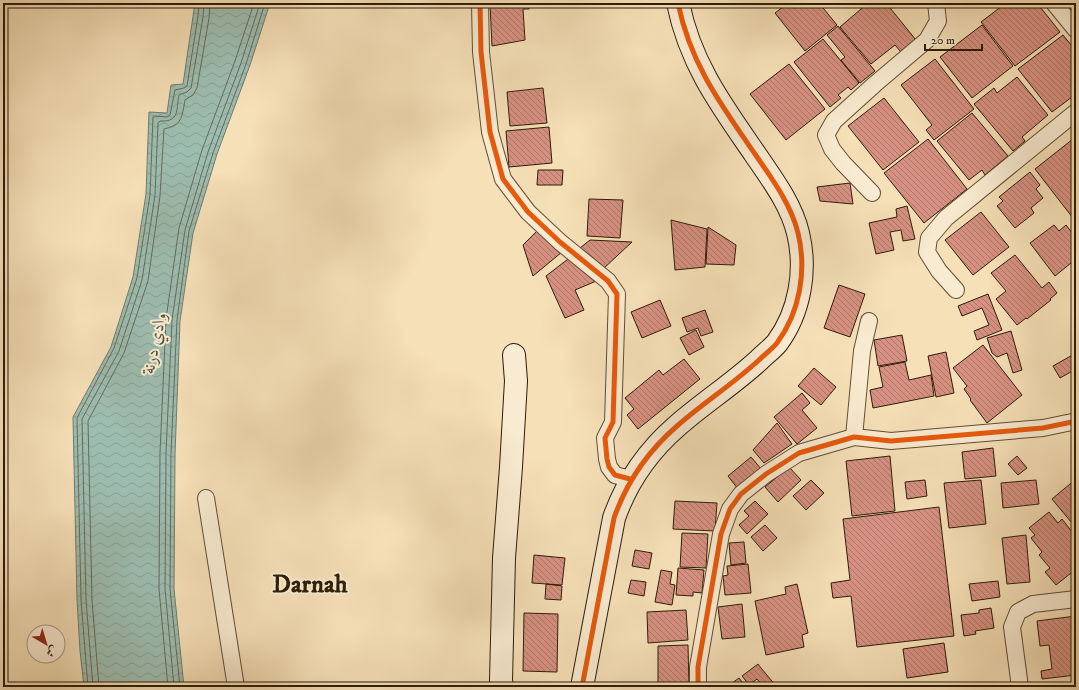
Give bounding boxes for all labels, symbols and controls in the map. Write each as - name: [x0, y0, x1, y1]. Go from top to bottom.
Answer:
- scale bar: [925, 26, 982, 52]
- text: 20 m: [931, 33, 955, 48]
- water label: وادي درنة: [137, 310, 175, 378]
- district label: Darnah: [272, 569, 349, 600]
- north arrow: [26, 624, 66, 664]
- text: ش: [43, 642, 60, 660]

